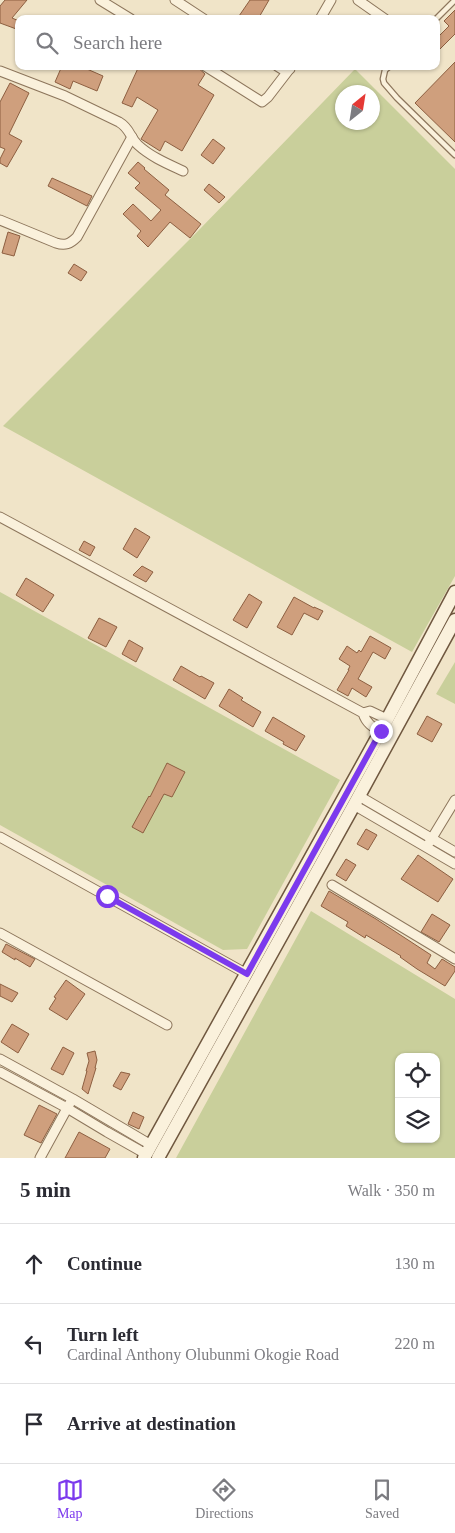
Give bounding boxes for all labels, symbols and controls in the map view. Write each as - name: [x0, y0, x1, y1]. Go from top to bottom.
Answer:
- search box: [15, 15, 440, 70]
- icon: search: [33, 29, 61, 57]
- text: Search here: [73, 32, 162, 53]
- north arrow: [335, 85, 380, 130]
- route end: [370, 720, 393, 743]
- route start: [96, 885, 119, 908]
- map controls: [395, 1053, 440, 1143]
- button: locate: [395, 1053, 440, 1098]
- button: layers: [395, 1098, 440, 1143]
- text: 5 min: [20, 1178, 71, 1202]
- text: Walk · 350 m: [348, 1182, 435, 1199]
- icon: ahead: [20, 1250, 48, 1278]
- text: Continue: [67, 1253, 142, 1274]
- text: 130 m: [395, 1255, 435, 1272]
- text: Turn left: [67, 1324, 139, 1345]
- icon: left: [20, 1330, 48, 1358]
- text: 220 m: [395, 1335, 435, 1352]
- text: Cardinal Anthony Olubunmi Okogie Road: [67, 1346, 339, 1363]
- icon: arrive: [20, 1410, 48, 1438]
- text: Arrive at destination: [67, 1413, 236, 1434]
- tab: Map: [56, 1476, 84, 1522]
- tab: Directions: [195, 1476, 254, 1522]
- tab: Saved: [365, 1476, 399, 1522]

